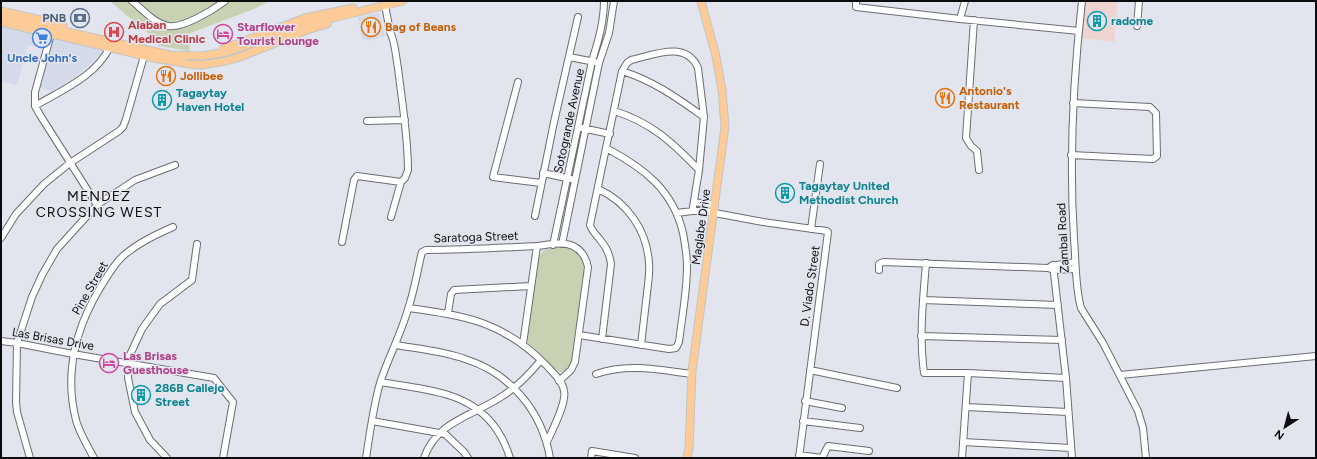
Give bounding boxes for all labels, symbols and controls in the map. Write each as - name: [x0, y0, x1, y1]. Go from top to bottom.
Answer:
- bank icon: PNB: [69, 7, 91, 29]
- building icon: radome: [1086, 10, 1108, 32]
- place label: PNB: [42, 11, 66, 25]
- place label: radome: [1111, 14, 1154, 28]
- restaurant icon: Bag of Beans: [360, 16, 382, 38]
- place label: Alaban Medical Clinic: [128, 18, 206, 46]
- place label: Starflower Tourist Lounge: [237, 20, 319, 48]
- place label: Bag of Beans: [385, 20, 457, 34]
- hospital icon: Alaban Medical Clinic: [103, 21, 125, 43]
- hotel icon: Starflower Tourist Lounge: [212, 23, 234, 45]
- supermarket icon: Uncle John's: [31, 27, 53, 49]
- place label: Uncle John's: [7, 51, 77, 65]
- restaurant icon: Jollibee: [155, 65, 177, 87]
- street label: Sotogrande Avenue: [551, 67, 587, 175]
- place label: Jollibee: [180, 69, 223, 83]
- place label: Antonio's Restaurant: [959, 84, 1020, 112]
- place label: Tagaytay Haven Hotel: [176, 86, 244, 114]
- restaurant icon: Antonio's Restaurant: [934, 87, 956, 109]
- building icon: Tagaytay Haven Hotel: [151, 89, 173, 111]
- place label: Tagaytay United Methodist Church: [799, 179, 899, 207]
- building icon: Tagaytay United Methodist Church: [774, 182, 796, 204]
- district label: MENDEZ CROSSING WEST: [36, 188, 162, 221]
- street label: Maglabe Drive: [689, 188, 713, 266]
- street label: Zambal Road: [1054, 202, 1072, 274]
- street label: Saratoga Street: [433, 229, 519, 245]
- street label: D. Viado Street: [797, 244, 823, 327]
- street label: Pine Street: [69, 258, 111, 317]
- street label: Las Brisas Drive: [11, 325, 96, 353]
- place label: Las Brisas Guesthouse: [123, 349, 189, 377]
- hotel icon: Las Brisas Guesthouse: [98, 352, 120, 374]
- place label: 286B Callejo Street: [155, 381, 225, 409]
- building icon: 286B Callejo Street: [130, 384, 152, 406]
- north arrow: [1265, 407, 1305, 447]
- text: N: [1272, 427, 1287, 442]

